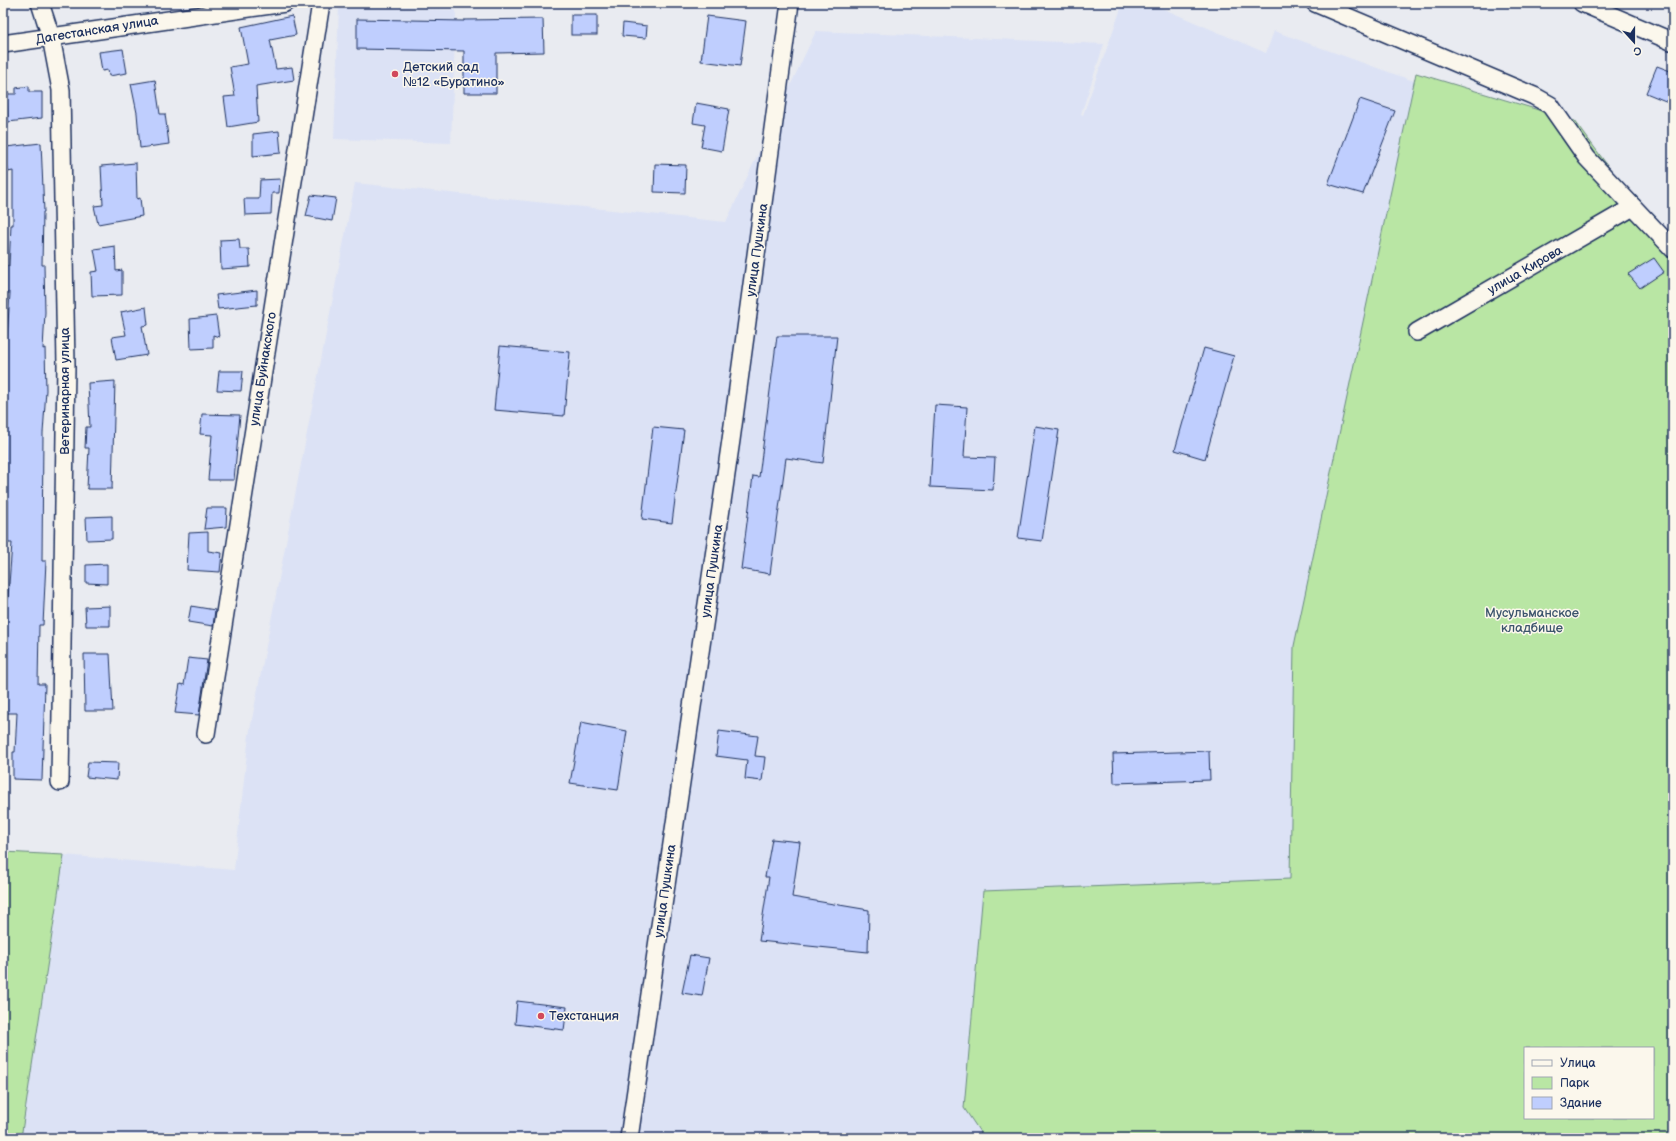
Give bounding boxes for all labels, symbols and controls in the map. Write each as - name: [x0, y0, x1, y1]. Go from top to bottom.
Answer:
- street label: Дагестанская улица: [35, 12, 160, 48]
- north arrow: [1614, 22, 1654, 62]
- text: С: [1631, 43, 1643, 58]
- place label: Детский сад №12 «Буратино»: [403, 59, 505, 90]
- marker: Детский сад №12 «Буратино»: [390, 69, 400, 79]
- street label: улица Пушкина: [743, 202, 772, 298]
- street label: улица Кирова: [1485, 242, 1566, 298]
- street label: улица Буйнакского: [246, 311, 280, 427]
- street label: Ветеринарная улица: [57, 327, 73, 455]
- street label: улица Пушкина: [698, 523, 727, 619]
- park label: Мусульманское кладбище: [1485, 605, 1579, 636]
- street label: улица Пушкина: [651, 843, 680, 939]
- place label: Техстанция: [549, 1008, 619, 1024]
- marker: Техстанция: [536, 1011, 546, 1021]
- legend: [1524, 1047, 1654, 1119]
- text: Улица: [1560, 1056, 1596, 1071]
- text: Парк: [1560, 1076, 1590, 1091]
- text: Здание: [1560, 1096, 1602, 1111]

